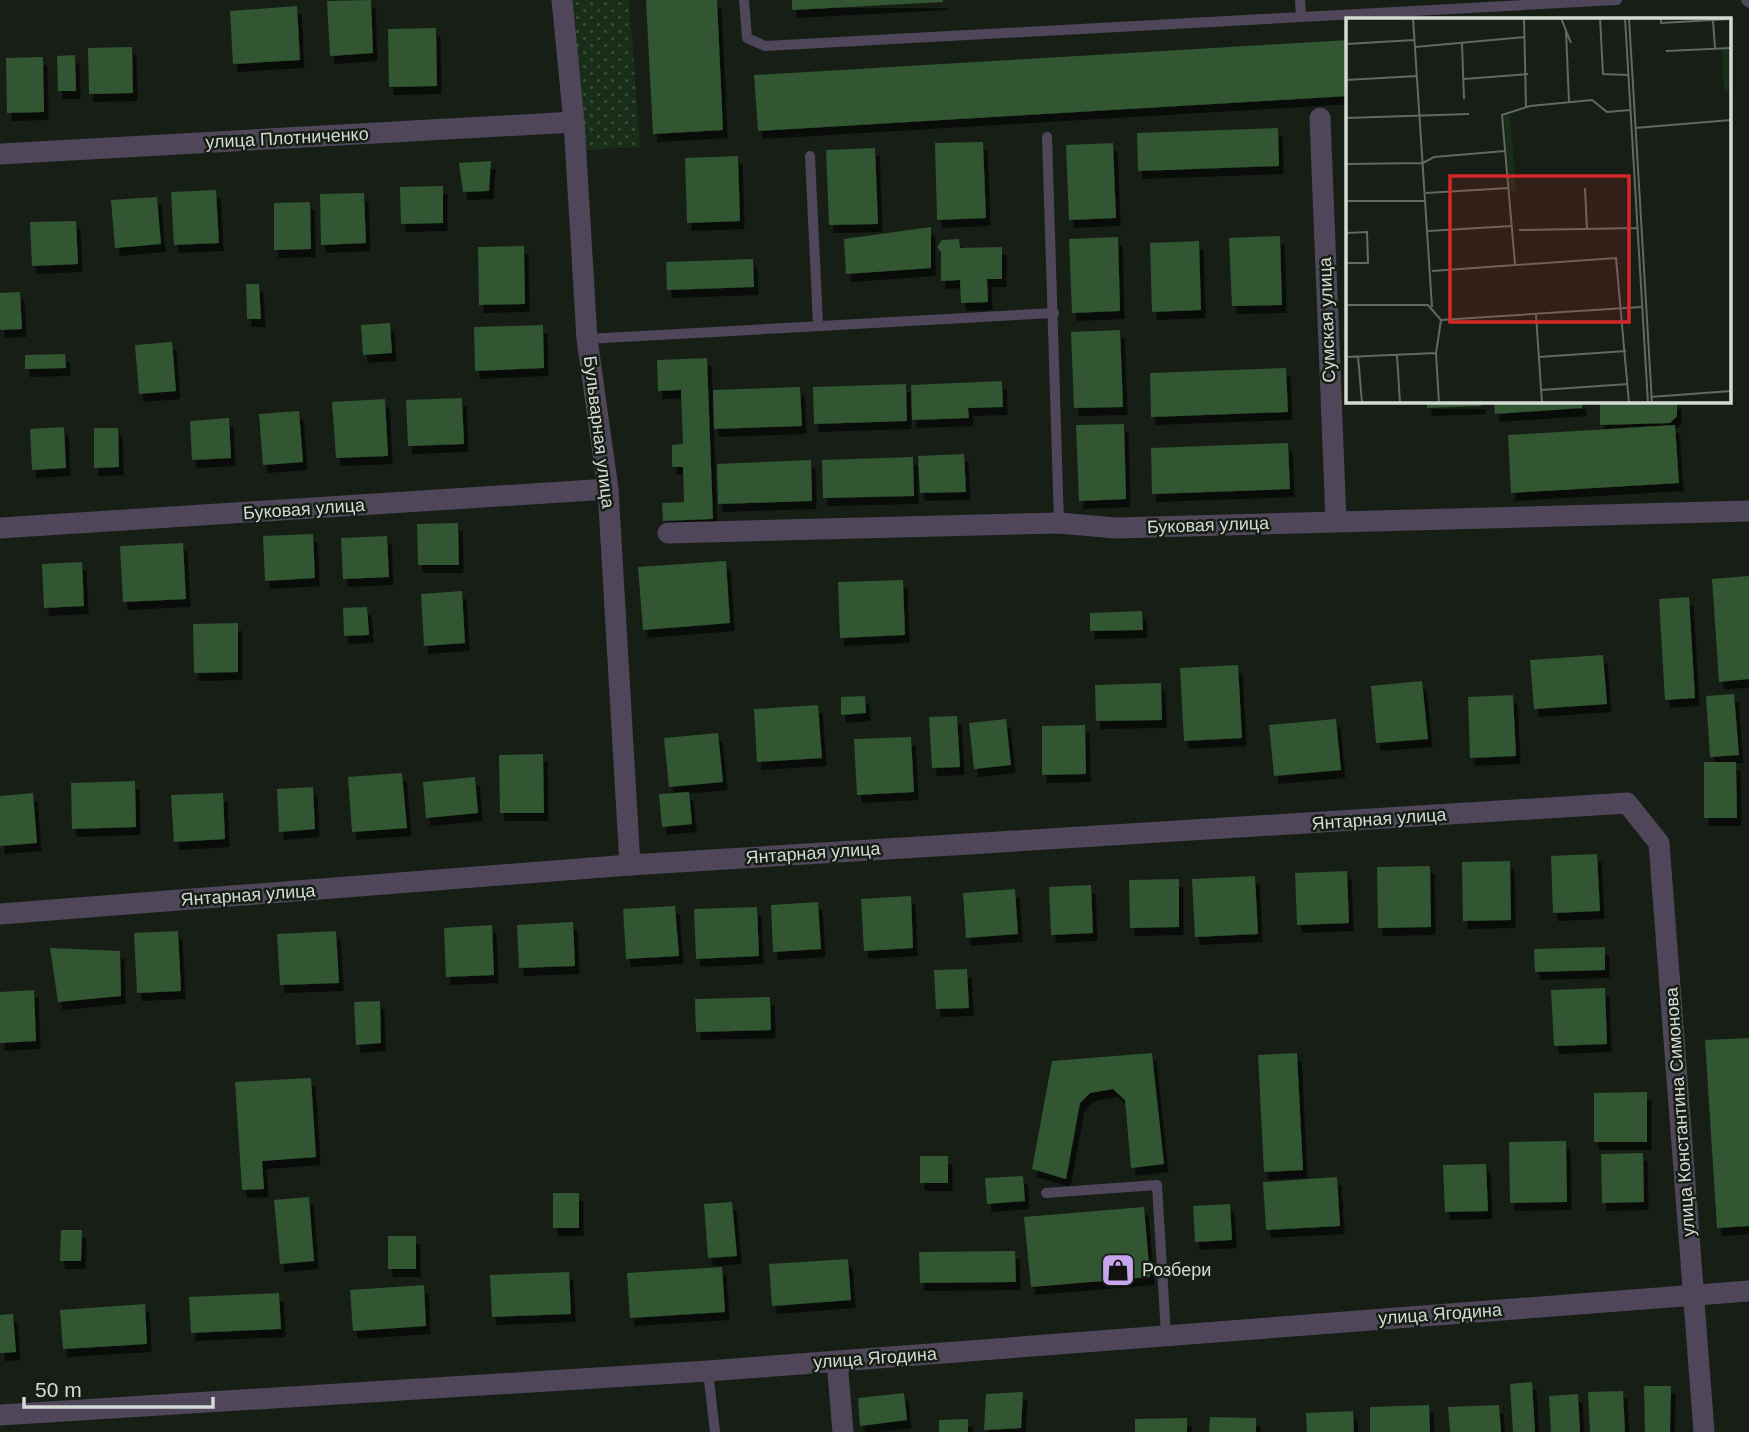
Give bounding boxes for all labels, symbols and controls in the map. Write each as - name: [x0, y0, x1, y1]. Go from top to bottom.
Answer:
- inset map: [1346, 18, 1732, 402]
- street label: улица Плотниченко: [205, 124, 369, 152]
- street label: Сумская улица: [1315, 256, 1339, 383]
- street label: Бульварная улица: [580, 355, 618, 510]
- street label: Буковая улица: [242, 495, 367, 523]
- street label: Буковая улица: [1147, 513, 1270, 537]
- street label: Янтарная улица: [1311, 804, 1448, 834]
- street label: Янтарная улица: [745, 838, 882, 868]
- street label: Янтарная улица: [180, 880, 317, 910]
- street label: улица Константина Симонова: [1661, 986, 1699, 1237]
- shop icon: Розбери: [1099, 1251, 1137, 1289]
- place label: Розбери: [1142, 1260, 1211, 1280]
- street label: улица Ягодина: [1378, 1300, 1503, 1328]
- street label: улица Ягодина: [813, 1344, 938, 1372]
- scale bar: [24, 1366, 214, 1410]
- text: 50 m: [35, 1378, 82, 1401]

